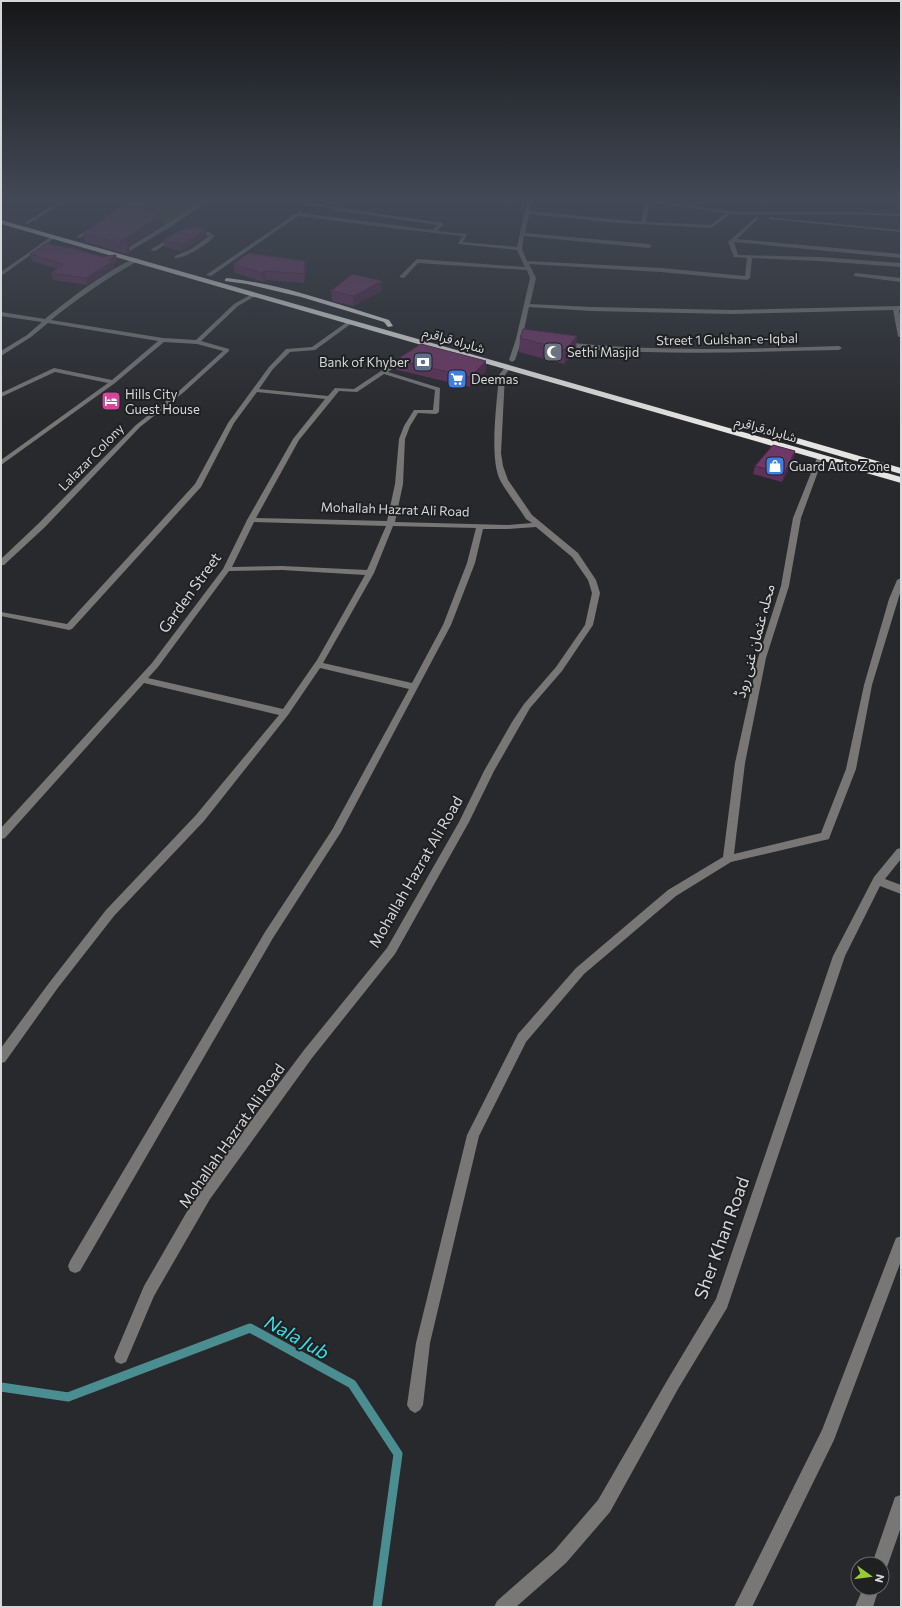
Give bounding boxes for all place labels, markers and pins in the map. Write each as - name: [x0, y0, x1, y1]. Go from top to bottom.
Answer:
- mosque icon: Sethi Masjid: [542, 341, 564, 363]
- place label: Sethi Masjid: [567, 344, 639, 360]
- bank icon: Bank of Khyber: [412, 351, 434, 373]
- place label: Bank of Khyber: [319, 354, 409, 370]
- supermarket icon: Deemas: [446, 368, 468, 390]
- place label: Deemas: [471, 371, 518, 387]
- place label: Hills City Guest House: [125, 386, 200, 417]
- hotel icon: Hills City Guest House: [100, 390, 122, 412]
- shop icon: Guard Auto Zone: [764, 455, 786, 477]
- place label: Guard Auto Zone: [789, 458, 890, 474]

